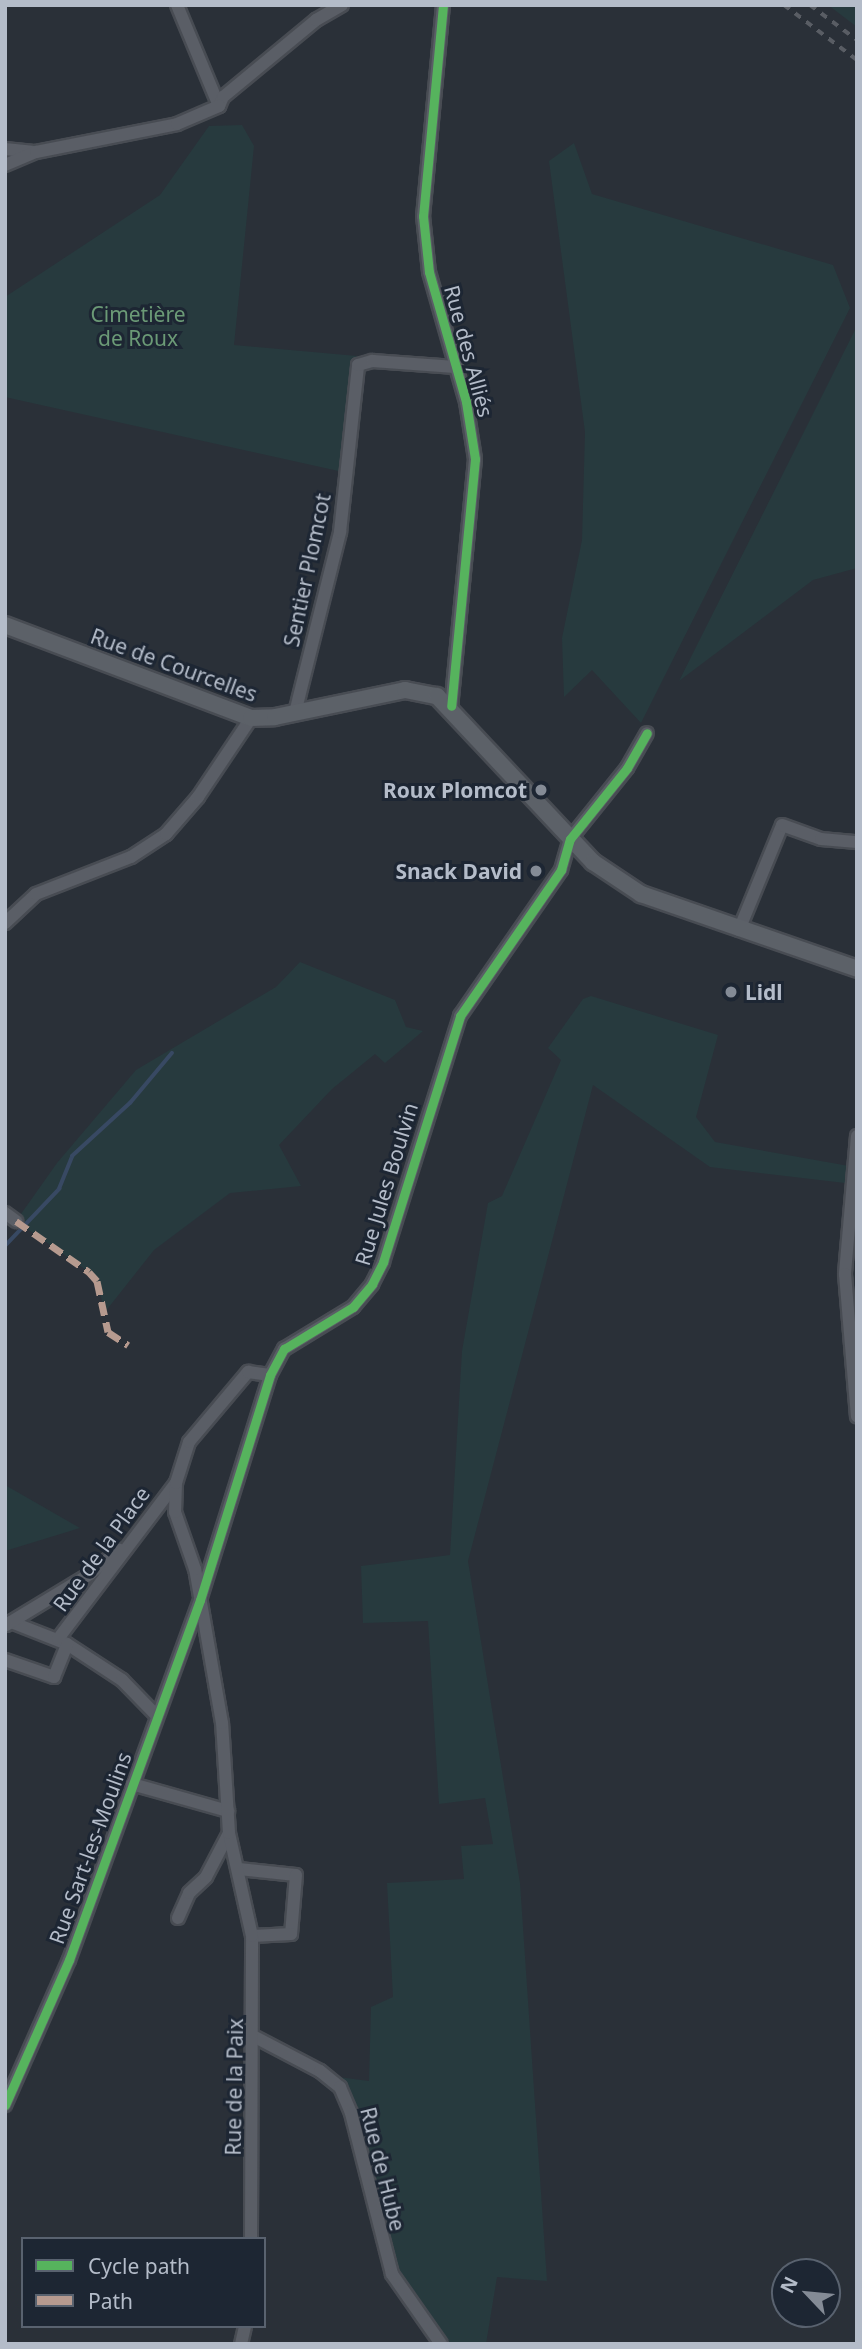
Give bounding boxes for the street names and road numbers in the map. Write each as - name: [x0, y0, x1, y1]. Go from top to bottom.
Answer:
- street label: Rue des Alliés: [439, 282, 499, 420]
- street label: Sentier Plomcot: [278, 491, 336, 649]
- street label: Rue de Courcelles: [87, 623, 261, 707]
- street label: Rue Jules Boulvin: [349, 1100, 423, 1268]
- street label: Rue de la Place: [47, 1482, 155, 1616]
- street label: Rue Sart-les-Moulins: [44, 1749, 136, 1947]
- street label: Rue de la Paix: [220, 2018, 248, 2156]
- street label: Rue de Hube: [355, 2104, 411, 2234]

